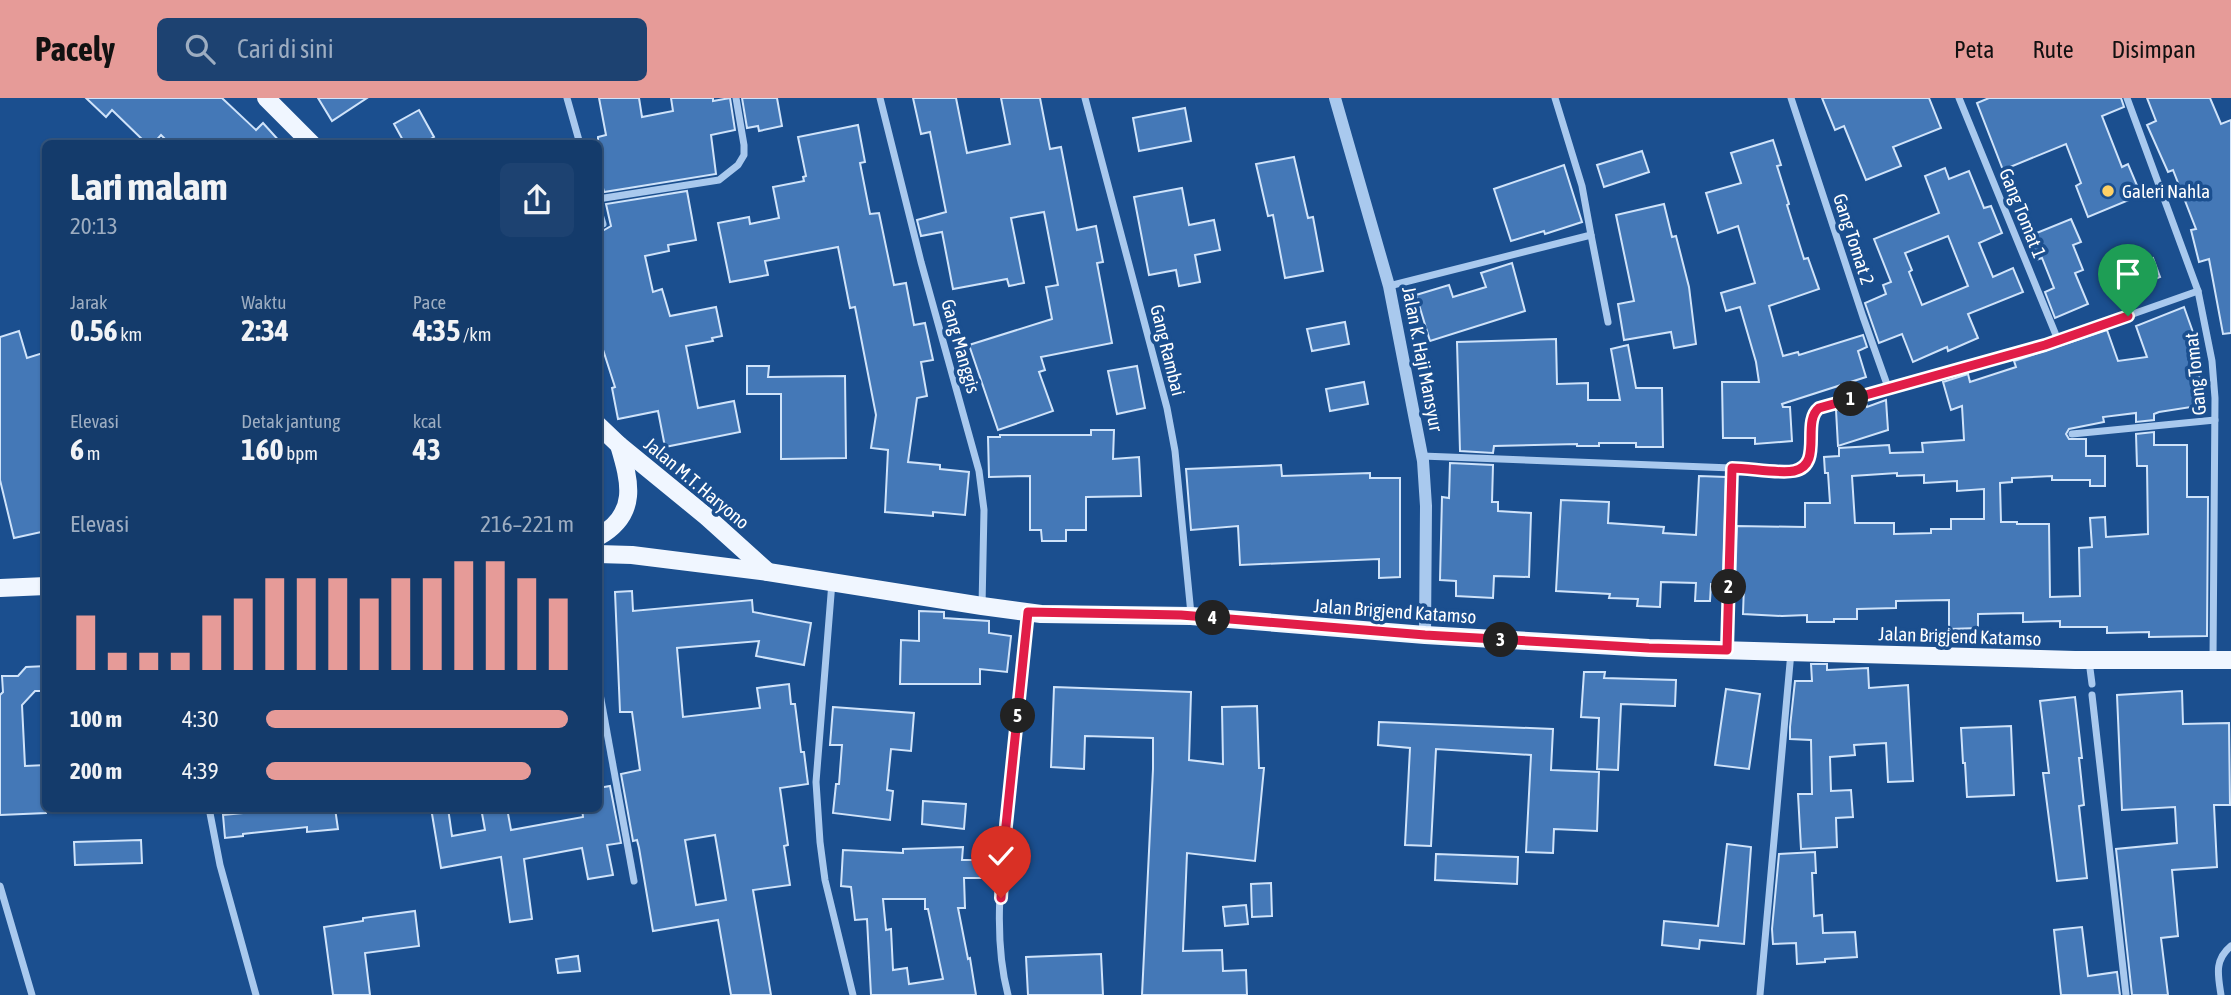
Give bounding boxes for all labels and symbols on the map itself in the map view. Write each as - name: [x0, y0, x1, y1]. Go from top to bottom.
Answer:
- street label: Gang Tomat 1: [1995, 165, 2051, 261]
- place label: Galeri Nahla: [2122, 180, 2210, 202]
- marker: Galeri Nahla: [2100, 183, 2116, 199]
- street label: Gang Tomat 2: [1829, 191, 1879, 287]
- pin: [2098, 244, 2158, 316]
- street label: Jalan K. Haji Mansyur: [1398, 285, 1448, 434]
- street label: Gang Manggis: [937, 296, 985, 396]
- street label: Gang Rambai: [1146, 302, 1190, 398]
- street label: Gang Tomat: [2180, 332, 2210, 416]
- pin: 1: [1834, 382, 1868, 416]
- street label: Jalan M.T. Haryono: [640, 433, 754, 533]
- pin: 2: [1712, 570, 1746, 604]
- street label: Jalan Brigjend Katamso: [1313, 594, 1477, 628]
- pin: 4: [1196, 601, 1230, 636]
- pin: 3: [1484, 622, 1518, 658]
- street label: Jalan Brigjend Katamso: [1878, 622, 2042, 650]
- pin: 5: [1000, 698, 1036, 734]
- pin: [971, 826, 1031, 898]

